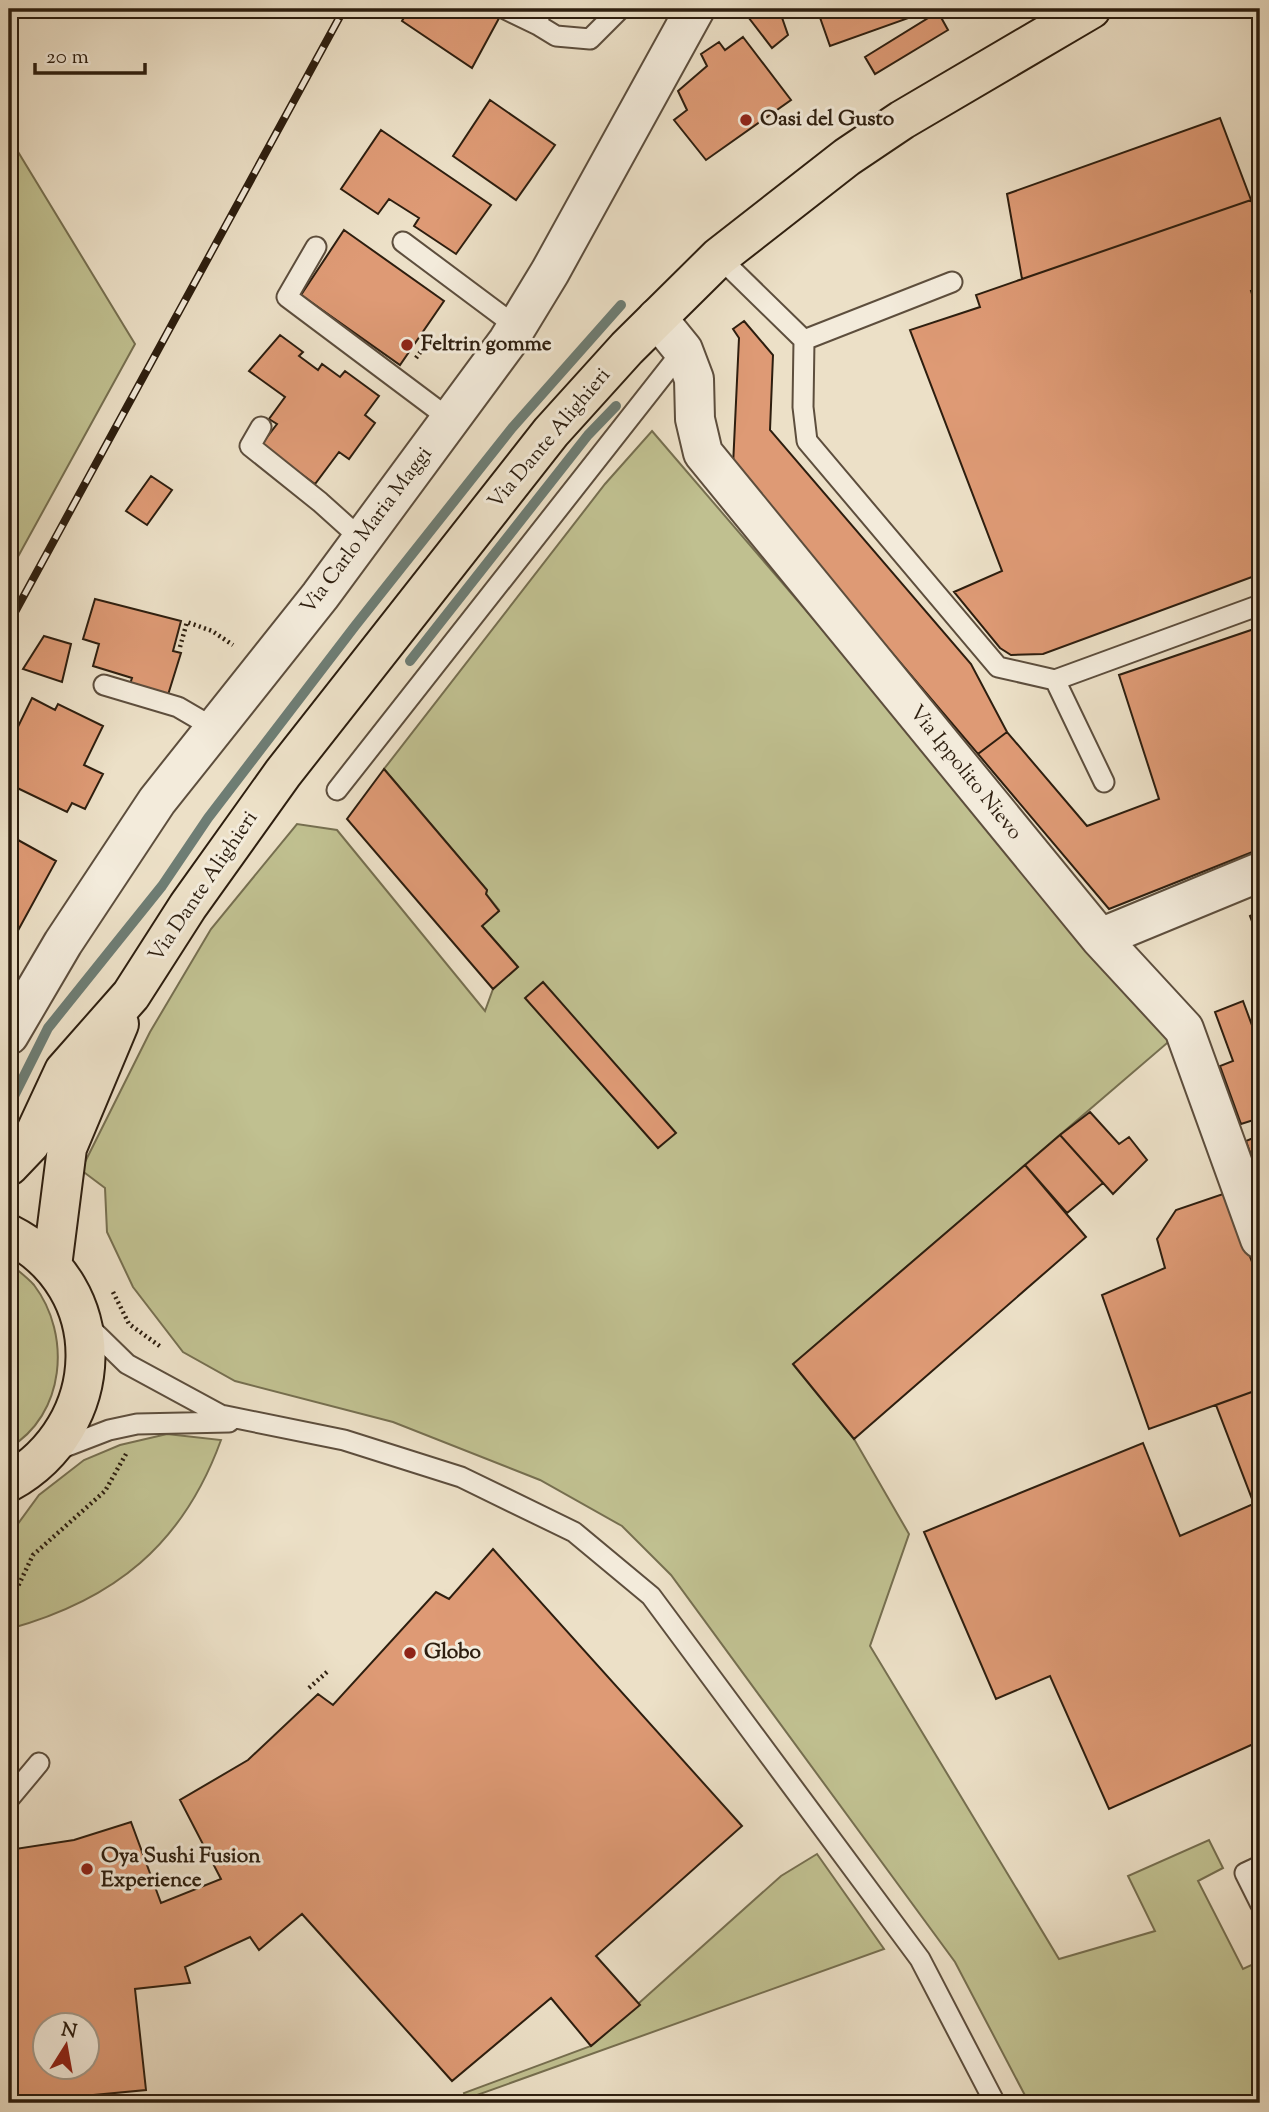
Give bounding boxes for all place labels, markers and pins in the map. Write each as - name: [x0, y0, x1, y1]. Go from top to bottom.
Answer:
- place label: Oasi del Gusto: [760, 105, 895, 135]
- marker: Oasi del Gusto: [738, 112, 754, 128]
- place label: Feltrin gomme: [421, 330, 552, 360]
- marker: Feltrin gomme: [399, 337, 415, 353]
- place label: Globo: [424, 1638, 482, 1668]
- marker: Globo: [402, 1645, 418, 1661]
- place label: Oya Sushi Fusion Experience: [101, 1842, 261, 1896]
- marker: Oya Sushi Fusion Experience: [79, 1861, 95, 1877]

